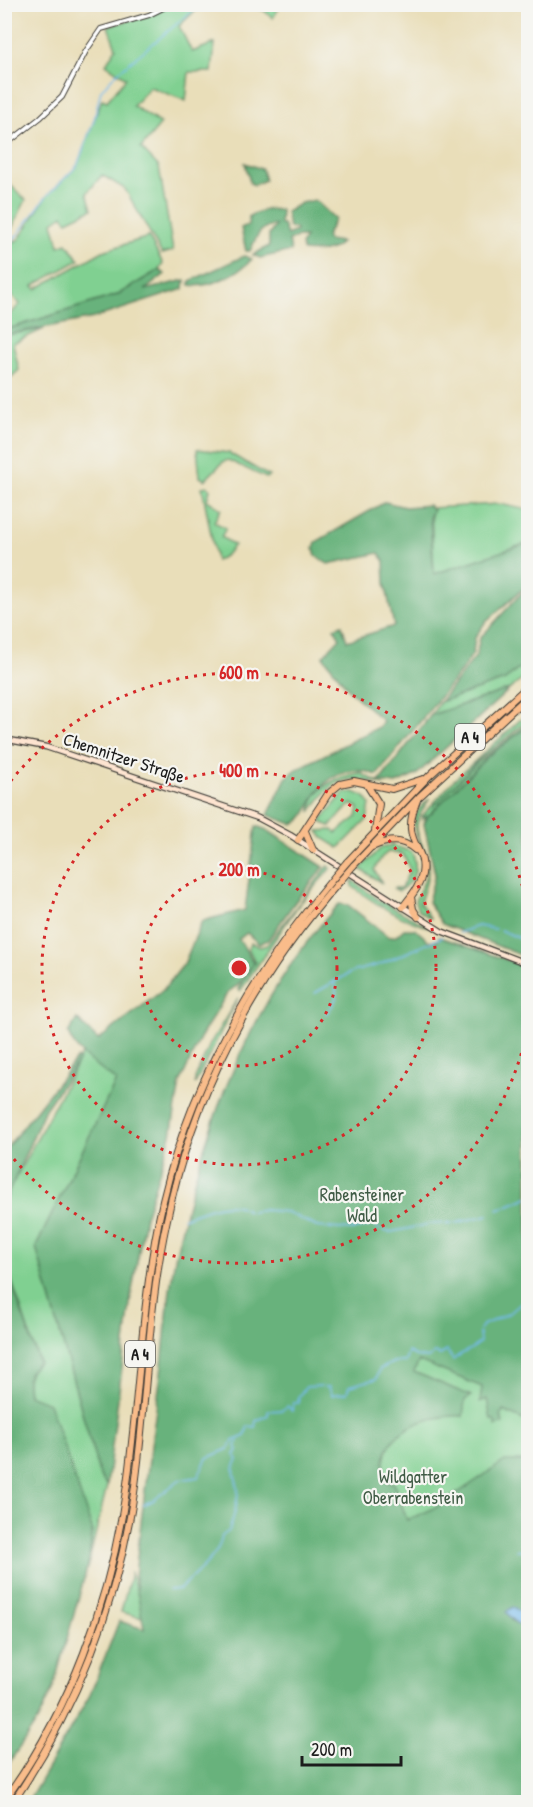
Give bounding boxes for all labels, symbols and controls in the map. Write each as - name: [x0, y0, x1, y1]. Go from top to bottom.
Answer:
- text: 600 m: [219, 660, 259, 685]
- road number: A 4: [455, 724, 485, 750]
- street label: Chemnitzer Straße: [60, 726, 188, 789]
- text: 400 m: [219, 758, 259, 783]
- text: 200 m: [219, 857, 259, 882]
- centre of rings: [229, 958, 249, 978]
- park label: Rabensteiner Wald: [320, 1182, 404, 1228]
- road number: A 4: [125, 1341, 155, 1367]
- park label: Wildgatter Oberrabenstein: [363, 1464, 463, 1510]
- scale bar: [302, 1729, 401, 1767]
- text: 200 m: [311, 1737, 352, 1762]

